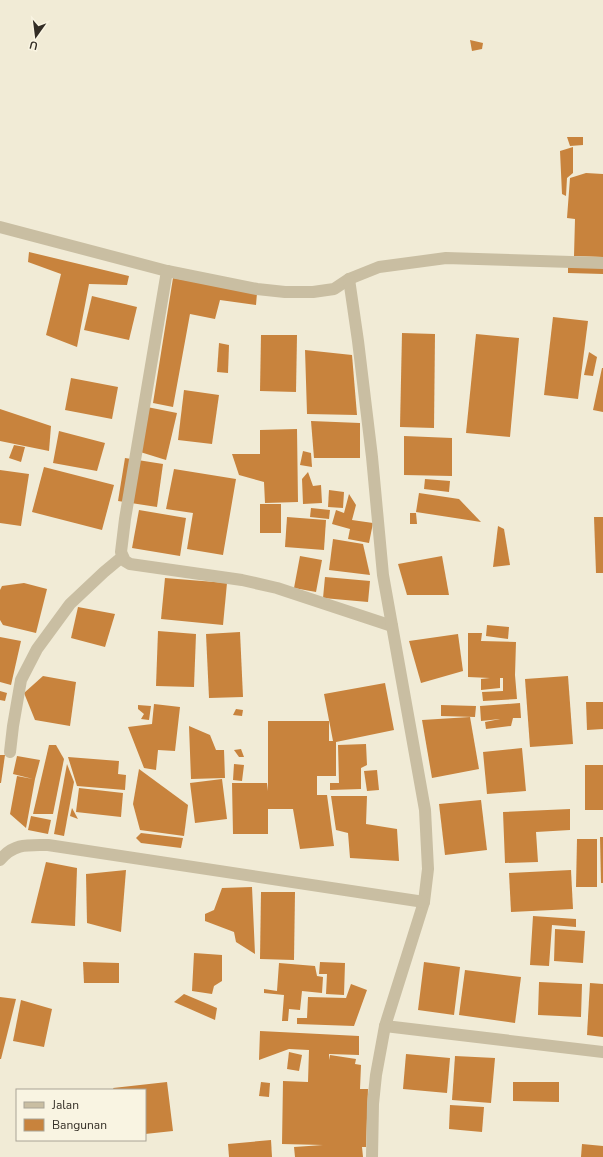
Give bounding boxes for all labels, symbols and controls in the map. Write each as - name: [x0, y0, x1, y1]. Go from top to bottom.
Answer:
- north arrow: [16, 16, 56, 56]
- text: U: [28, 37, 39, 53]
- legend: [16, 1089, 146, 1141]
- text: Jalan: [51, 1097, 79, 1113]
- text: Bangunan: [52, 1117, 107, 1133]

